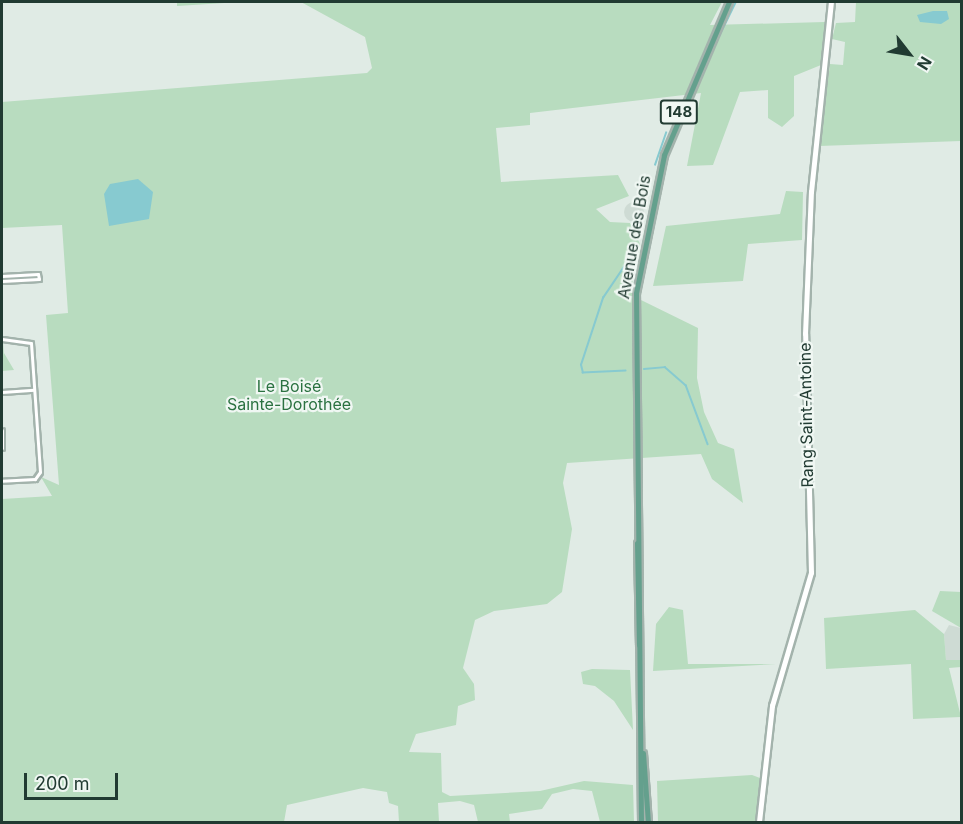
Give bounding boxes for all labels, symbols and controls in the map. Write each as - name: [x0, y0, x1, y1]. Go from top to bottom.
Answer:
- north arrow: [879, 24, 939, 84]
- text: N: [913, 53, 936, 74]
- road number: 148: [660, 100, 698, 124]
- street label: Avenue des Bois: [614, 174, 654, 300]
- street label: Rang Saint-Antoine: [795, 342, 817, 488]
- park label: Le Boisé Sainte-Dorothée: [227, 376, 351, 414]
- scale bar: [27, 761, 122, 799]
- text: 200 m: [35, 773, 90, 794]

